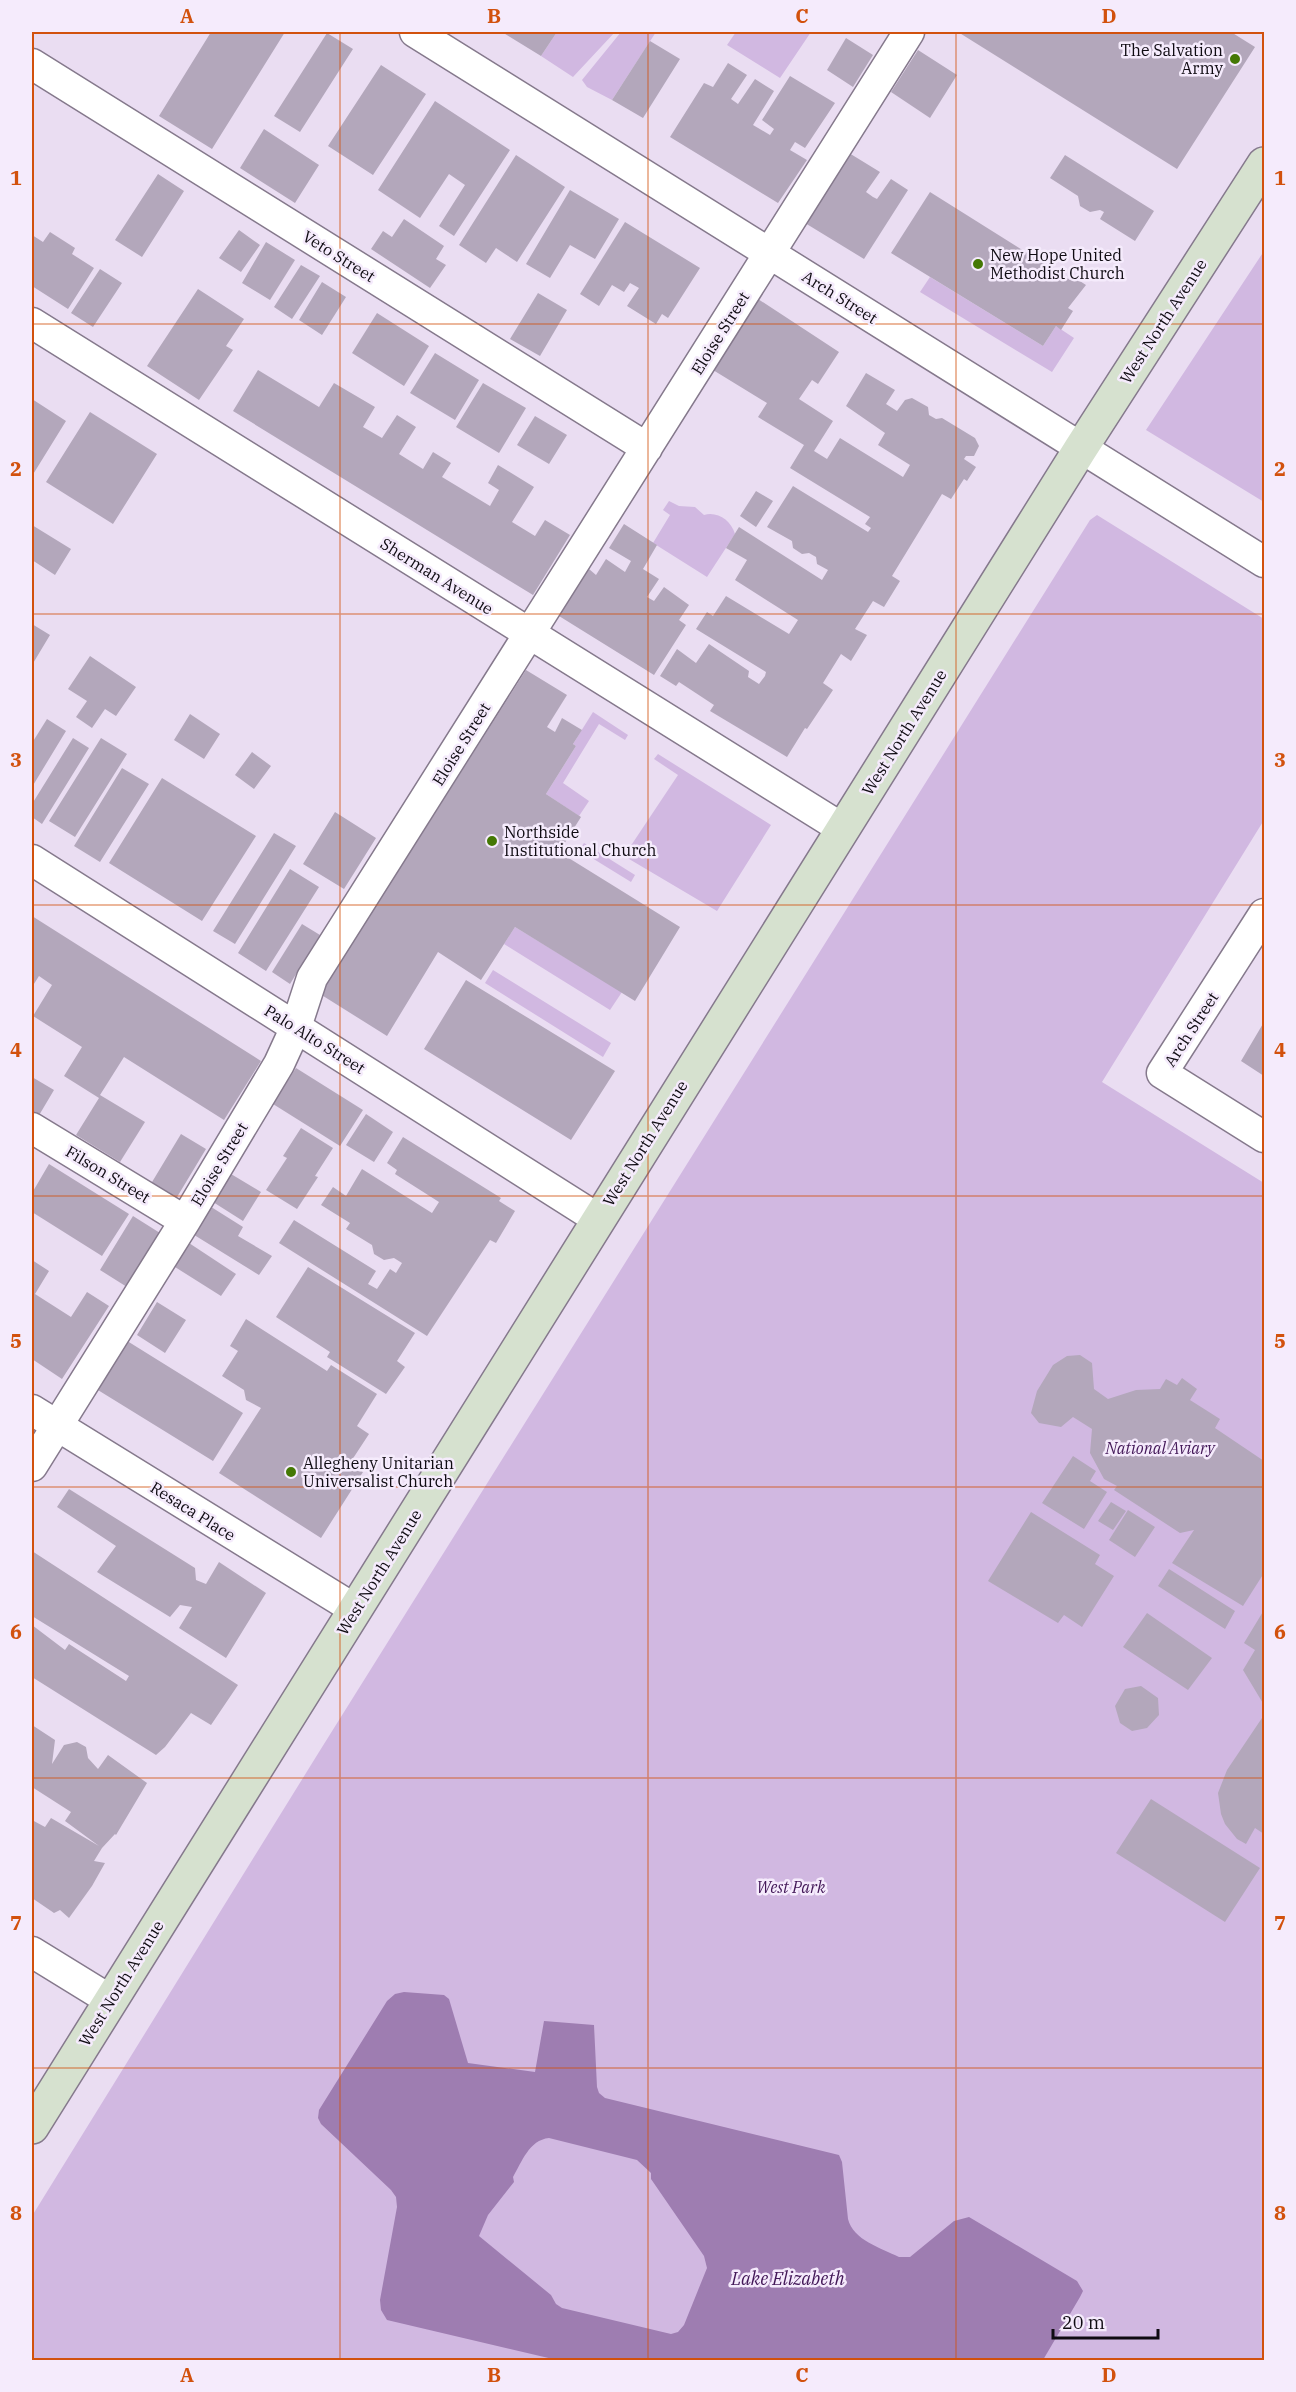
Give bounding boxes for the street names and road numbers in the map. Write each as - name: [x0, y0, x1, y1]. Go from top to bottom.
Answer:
- street label: Veto Street: [299, 226, 379, 286]
- street label: West North Avenue: [1115, 255, 1211, 387]
- street label: Arch Street: [799, 266, 882, 328]
- street label: Eloise Street: [687, 287, 754, 378]
- street label: Sherman Avenue: [377, 533, 497, 619]
- street label: West North Avenue: [857, 665, 951, 799]
- street label: Eloise Street: [428, 698, 495, 789]
- street label: Arch Street: [1159, 988, 1223, 1070]
- street label: Palo Alto Street: [261, 1000, 369, 1078]
- street label: West North Avenue: [598, 1076, 692, 1210]
- street label: Eloise Street: [186, 1118, 252, 1210]
- street label: Filson Street: [62, 1141, 154, 1207]
- street label: Resaca Place: [147, 1477, 239, 1545]
- street label: West North Avenue: [332, 1505, 426, 1639]
- street label: West North Avenue: [74, 1916, 168, 2050]

